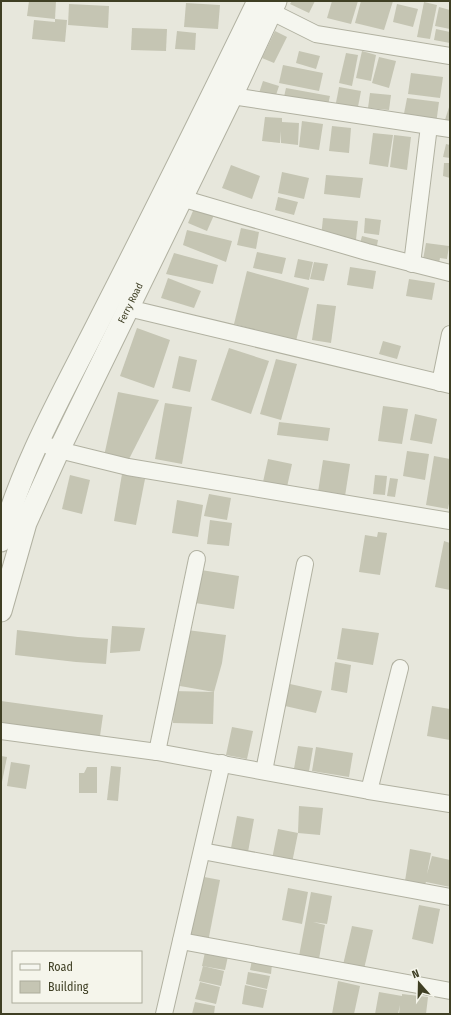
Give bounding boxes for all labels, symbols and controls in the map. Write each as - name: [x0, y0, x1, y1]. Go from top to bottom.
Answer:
- street label: Ferry Road: [116, 281, 146, 325]
- legend: [12, 951, 142, 1003]
- text: Road: [48, 960, 73, 974]
- north arrow: [399, 963, 439, 1003]
- text: N: [410, 967, 421, 981]
- text: Building: [48, 980, 89, 994]

